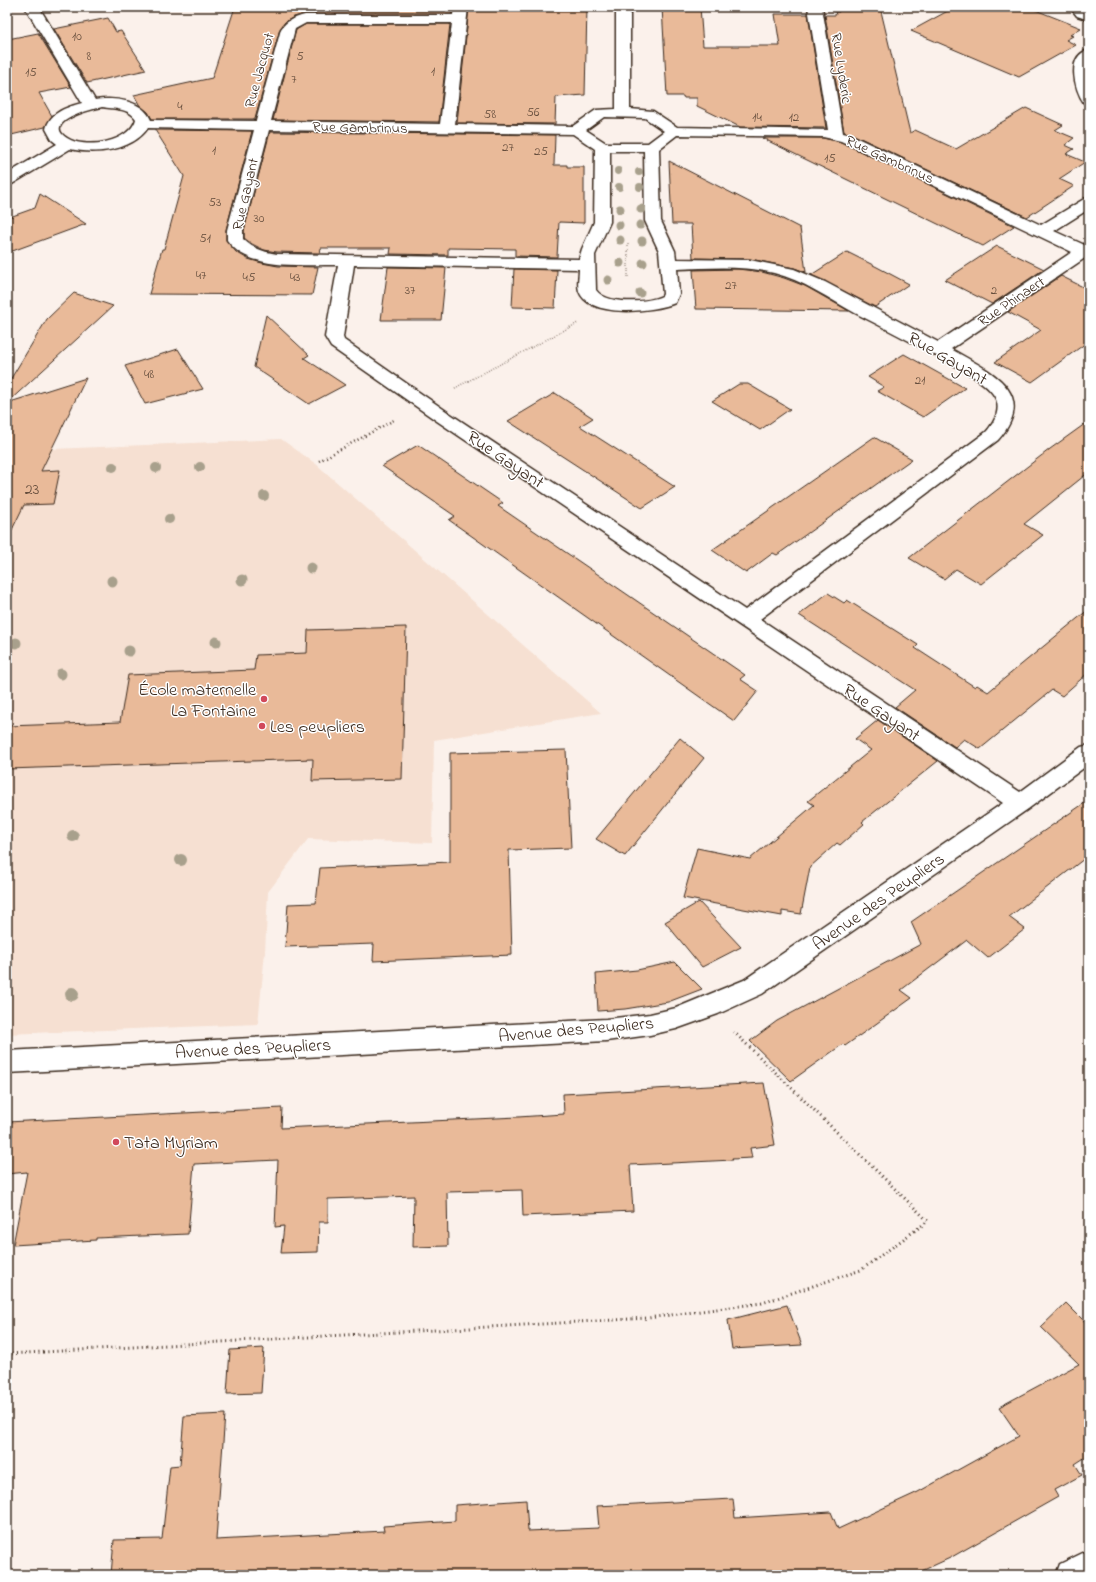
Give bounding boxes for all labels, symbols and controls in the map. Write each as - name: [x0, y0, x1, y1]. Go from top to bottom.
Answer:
- house number: 10: [72, 27, 82, 46]
- street label: Rue Jacquot: [239, 30, 281, 110]
- street label: Rue Lyderic: [824, 31, 857, 105]
- house number: 8: [87, 47, 92, 66]
- house number: 5: [296, 47, 304, 66]
- house number: 1: [431, 62, 435, 81]
- house number: 15: [25, 63, 37, 82]
- house number: 7: [291, 70, 297, 89]
- house number: 4: [177, 97, 183, 116]
- house number: 56: [526, 103, 540, 122]
- house number: 58: [484, 105, 496, 124]
- house number: 14: [752, 108, 762, 127]
- house number: 12: [789, 108, 800, 127]
- street label: Rue Gambrinus: [312, 116, 408, 140]
- street label: Rue Gambrinus: [842, 130, 937, 190]
- house number: 27: [502, 138, 515, 157]
- house number: 1: [212, 141, 216, 160]
- house number: 25: [534, 142, 549, 161]
- house number: 15: [824, 149, 836, 168]
- street label: Rue Gayant: [227, 156, 266, 233]
- house number: 53: [209, 193, 221, 212]
- house number: 30: [254, 209, 265, 228]
- house number: 51: [199, 229, 211, 248]
- house number: 47: [196, 266, 207, 285]
- house number: 45: [243, 268, 256, 287]
- house number: 43: [290, 268, 300, 287]
- street label: Rue Phinaert: [974, 271, 1050, 332]
- house number: 27: [725, 276, 738, 295]
- house number: 37: [405, 281, 416, 300]
- house number: 2: [991, 281, 998, 300]
- street label: Rue Gayant: [902, 326, 992, 393]
- house number: 48: [144, 365, 154, 384]
- house number: 21: [915, 371, 925, 390]
- street label: Rue Gayant: [461, 425, 549, 496]
- house number: 23: [25, 478, 39, 502]
- place label: École maternelle La Fontaine: [138, 678, 257, 725]
- street label: Rue Gayant: [837, 678, 925, 749]
- marker: École maternelle La Fontaine: [259, 694, 269, 704]
- place label: Les peupliers: [270, 715, 365, 741]
- marker: Les peupliers: [257, 721, 267, 731]
- street label: Avenue des Peupliers: [808, 847, 951, 958]
- street label: Avenue des Peupliers: [497, 1011, 655, 1051]
- street label: Avenue des Peupliers: [174, 1033, 332, 1067]
- place label: Tata Myriam: [124, 1131, 218, 1157]
- marker: Tata Myriam: [111, 1137, 121, 1147]

